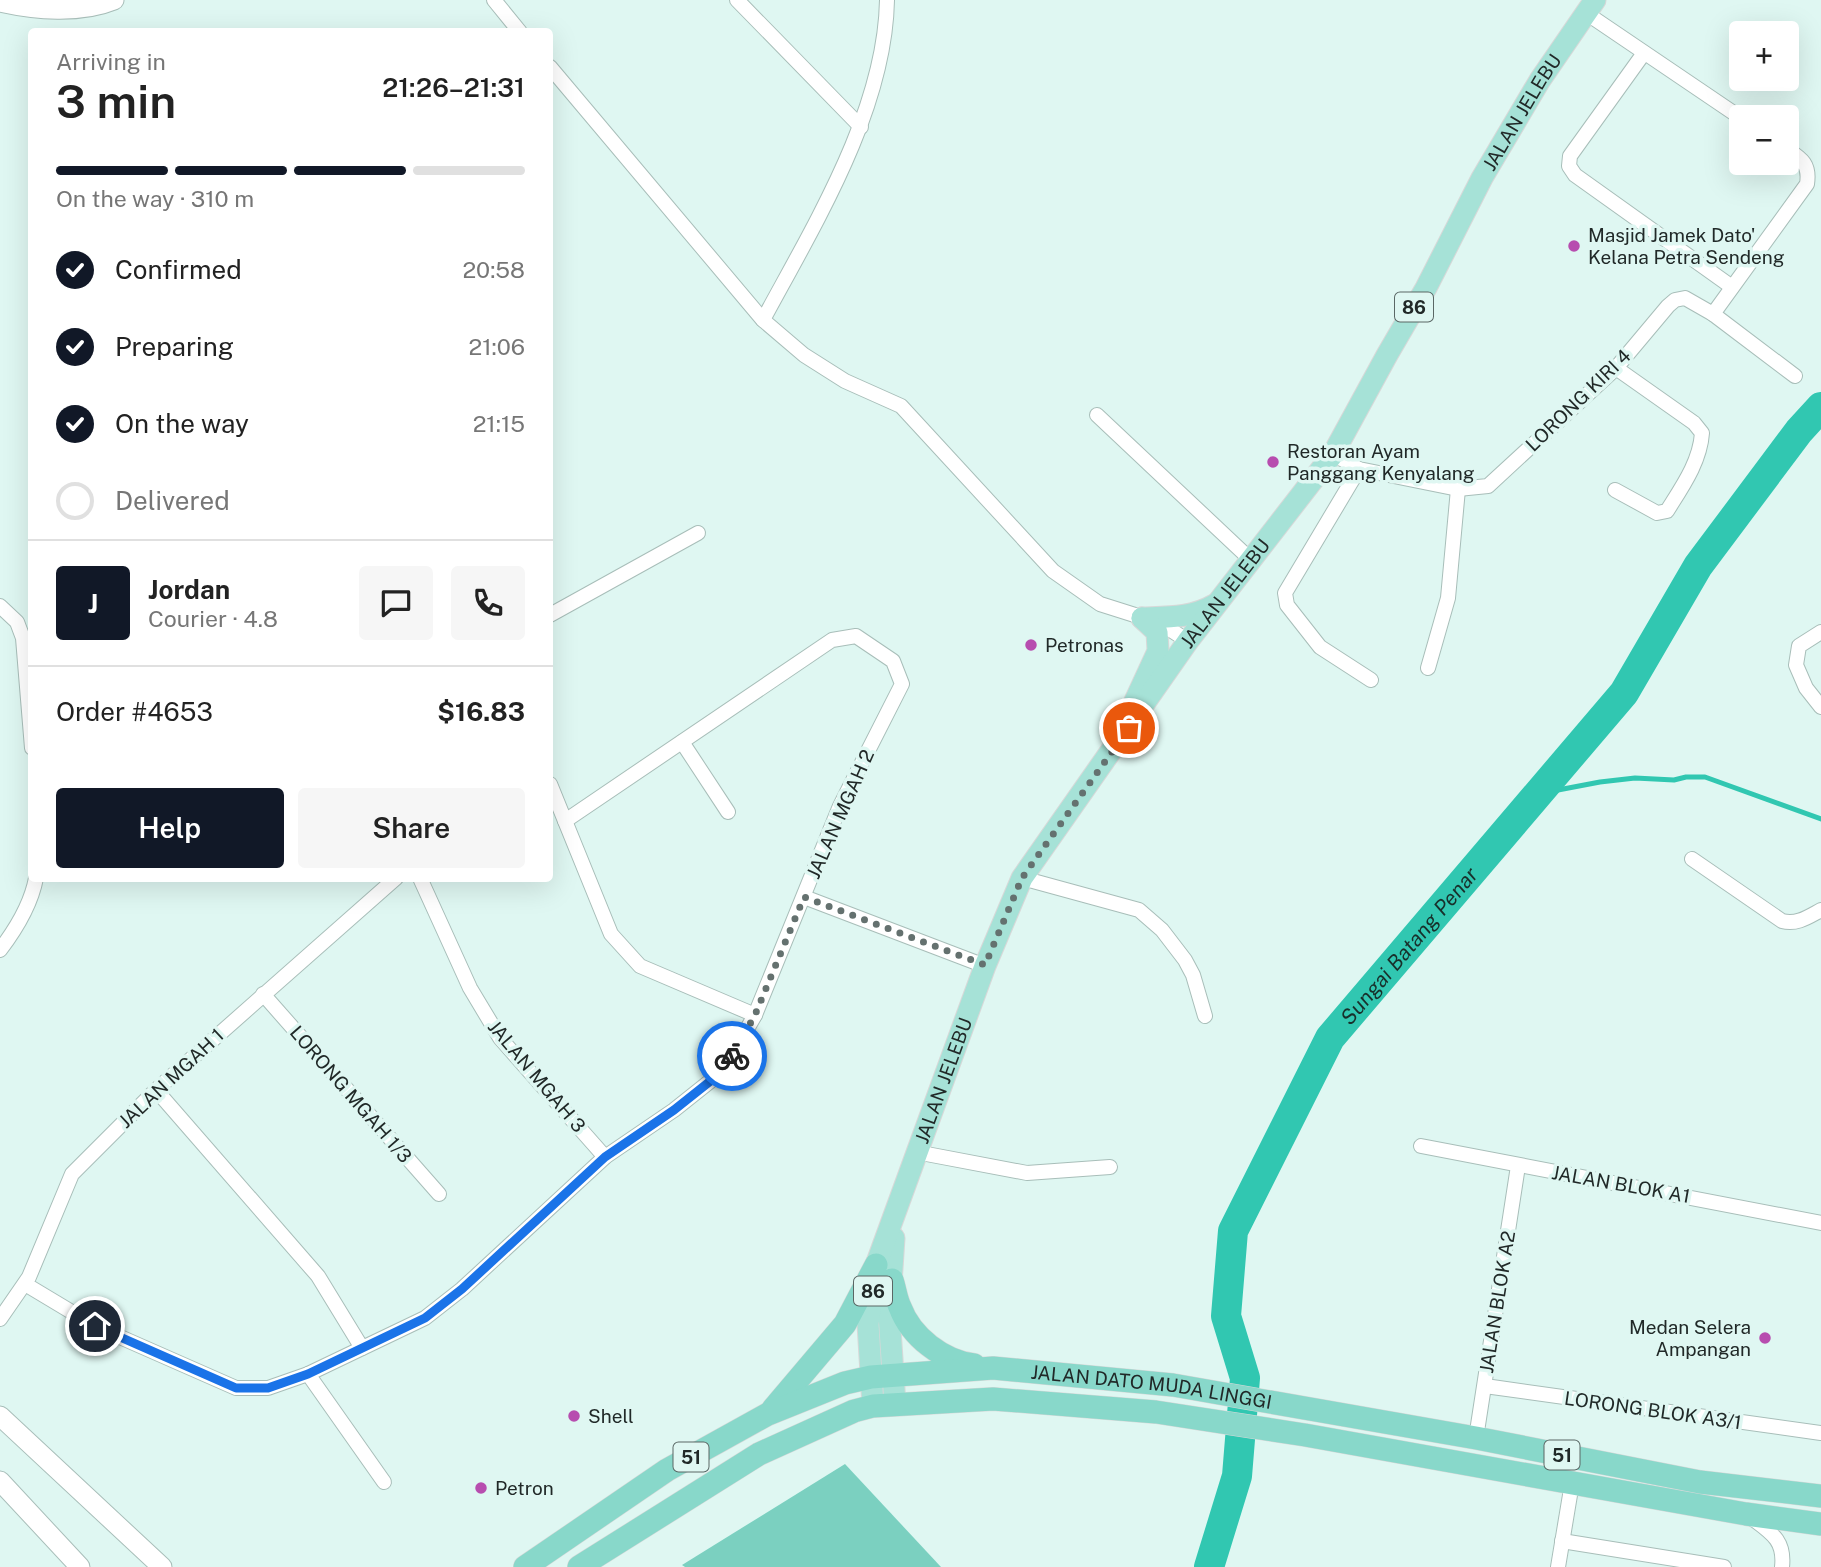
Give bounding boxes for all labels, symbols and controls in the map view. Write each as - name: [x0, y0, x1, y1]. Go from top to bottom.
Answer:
- map controls: [1729, 21, 1799, 175]
- button: +: [1729, 21, 1799, 91]
- text: Arriving in: [56, 48, 166, 75]
- street label: JALAN JELEBU: [1478, 50, 1566, 174]
- text: 21:26–21:31: [382, 72, 525, 103]
- text: 3 min: [56, 74, 176, 128]
- button: −: [1729, 105, 1799, 175]
- text: On the way · 310 m: [56, 185, 254, 212]
- place label: Masjid Jamek Dato' Kelana Petra Sendeng: [1588, 224, 1785, 268]
- marker: Masjid Jamek Dato' Kelana Petra Sendeng: [1566, 238, 1582, 254]
- icon: check: [56, 251, 94, 289]
- text: Confirmed: [115, 254, 242, 285]
- text: 20:58: [462, 256, 525, 283]
- road number: 86: [1395, 292, 1433, 321]
- icon: check: [56, 328, 94, 366]
- text: Preparing: [115, 331, 234, 362]
- text: 21:06: [469, 333, 525, 360]
- street label: LORONG KIRI 4: [1521, 344, 1635, 456]
- icon: check: [56, 405, 94, 443]
- text: On the way: [115, 408, 249, 439]
- text: 21:15: [473, 410, 525, 437]
- place label: Restoran Ayam Panggang Kenyalang: [1287, 440, 1475, 484]
- marker: Restoran Ayam Panggang Kenyalang: [1265, 454, 1281, 470]
- text: Delivered: [115, 485, 230, 516]
- street label: JALAN JELEBU: [1176, 534, 1274, 652]
- button: chat: [359, 566, 433, 640]
- button: phone: [451, 566, 525, 640]
- text: Jordan: [148, 574, 230, 605]
- text: J: [88, 588, 98, 619]
- text: Courier · 4.8: [148, 605, 278, 632]
- place label: Petronas: [1045, 634, 1124, 656]
- marker: Petronas: [1023, 637, 1039, 653]
- text: Order #4653: [56, 696, 213, 727]
- text: $16.83: [437, 696, 525, 727]
- pin: [1099, 698, 1159, 758]
- icon: bag: [1110, 709, 1148, 747]
- street label: JALAN MGAH 2: [802, 746, 878, 882]
- button: Help: [56, 788, 284, 868]
- button: Share: [298, 788, 525, 868]
- water label: Sungai Batang Penar: [1335, 861, 1483, 1029]
- street label: JALAN JELEBU: [910, 1015, 976, 1146]
- street label: JALAN MGAH 3: [484, 1016, 590, 1136]
- street label: LORONG MGAH 1/3: [286, 1021, 416, 1167]
- courier: [697, 1021, 767, 1091]
- street label: JALAN MGAH 1: [114, 1024, 228, 1132]
- icon: bike: [713, 1037, 751, 1075]
- street label: JALAN BLOK A1: [1550, 1161, 1692, 1207]
- street label: JALAN BLOK A2: [1475, 1229, 1519, 1375]
- road number: 86: [854, 1276, 892, 1306]
- pin: [65, 1296, 125, 1356]
- icon: home: [76, 1307, 114, 1345]
- place label: Medan Selera Ampangan: [1629, 1316, 1751, 1360]
- marker: Medan Selera Ampangan: [1757, 1330, 1773, 1346]
- street label: JALAN DATO MUDA LINGGI: [1030, 1361, 1274, 1413]
- street label: LORONG BLOK A3/1: [1563, 1387, 1743, 1433]
- place label: Shell: [588, 1405, 634, 1427]
- marker: Shell: [566, 1408, 582, 1424]
- road number: 51: [1544, 1440, 1580, 1470]
- road number: 51: [674, 1442, 708, 1472]
- place label: Petron: [495, 1477, 554, 1499]
- marker: Petron: [473, 1480, 489, 1496]

